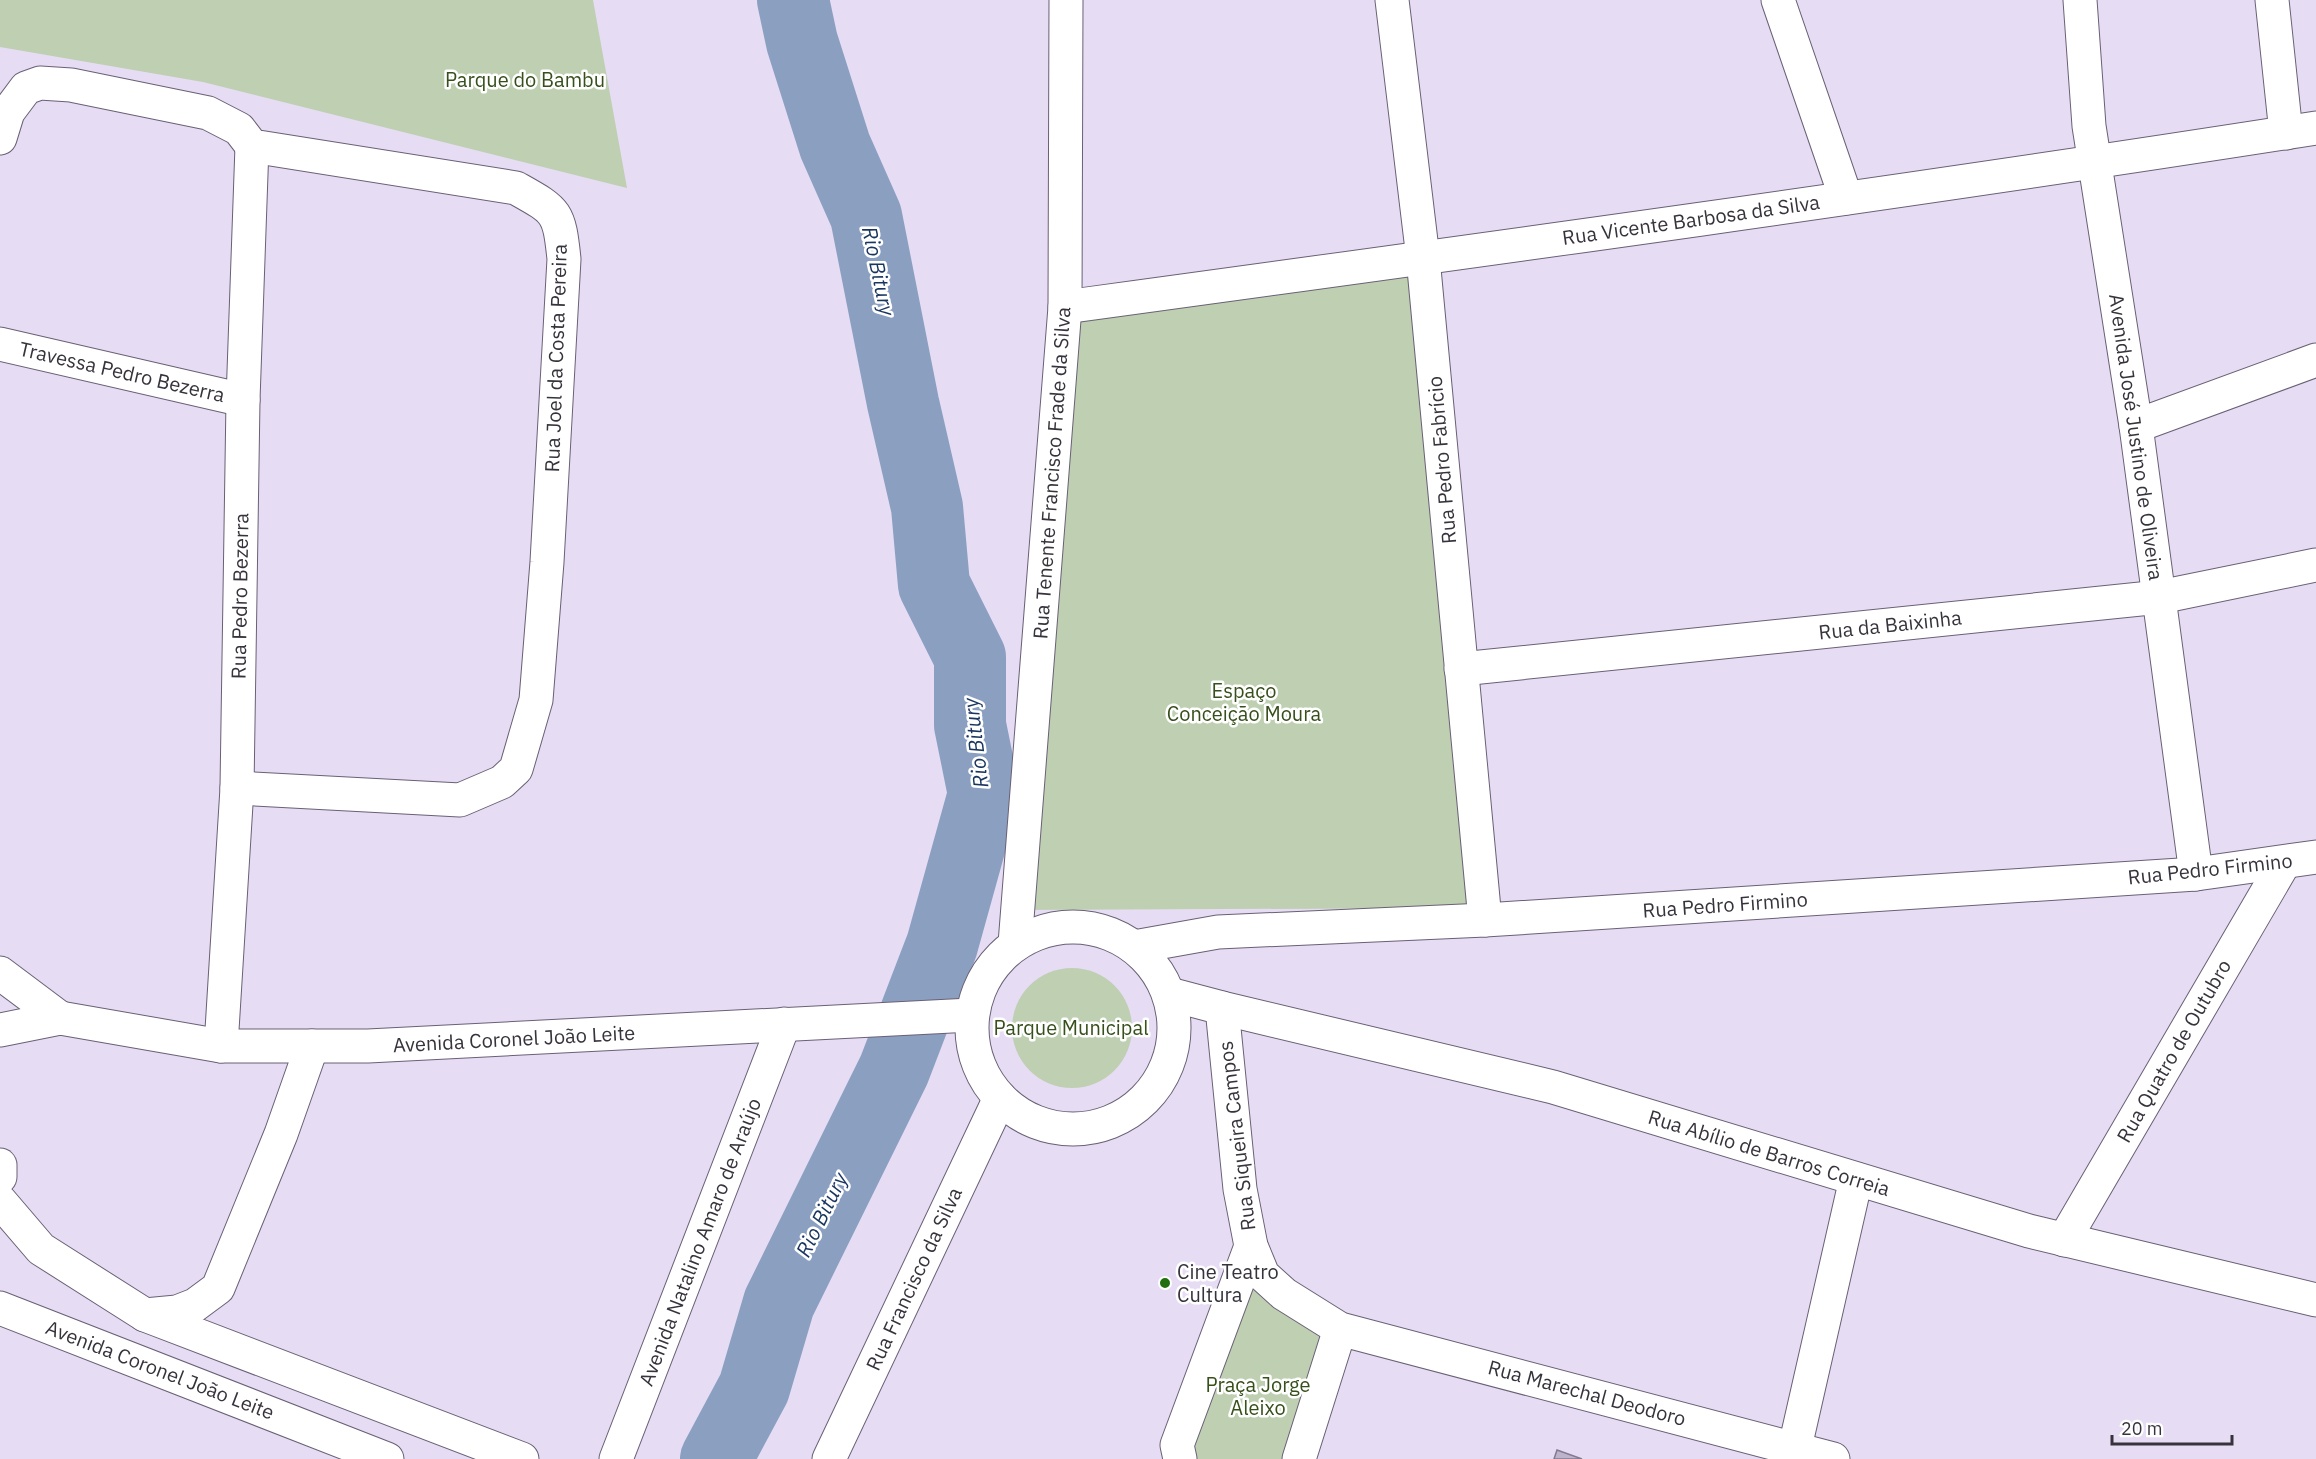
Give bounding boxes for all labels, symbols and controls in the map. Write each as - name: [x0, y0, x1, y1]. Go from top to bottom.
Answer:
- park label: Parque do Bambu: [445, 66, 605, 93]
- street label: Rua Vicente Barbosa da Silva: [1560, 188, 1822, 251]
- water label: Rio Bitury: [856, 224, 902, 319]
- street label: Rua Joel da Costa Pereira: [538, 243, 573, 473]
- street label: Avenida José Justino de Oliveira: [2103, 292, 2170, 582]
- street label: Rua Tenente Francisco Frade da Silva: [1026, 306, 1077, 640]
- street label: Travessa Pedro Bezerra: [17, 335, 228, 408]
- street label: Rua Pedro Fabrício: [1421, 375, 1462, 545]
- street label: Rua Pedro Bezerra: [225, 512, 254, 679]
- street label: Rua da Baixinha: [1817, 604, 1963, 645]
- park label: Espaço Conceição Moura: [1167, 677, 1321, 727]
- water label: Rio Bitury: [956, 696, 994, 790]
- street label: Rua Pedro Firmino: [2126, 846, 2294, 891]
- street label: Rua Pedro Firmino: [1641, 885, 1808, 924]
- street label: Rua Quatro de Outubro: [2110, 954, 2237, 1147]
- park label: Parque Municipal: [993, 1014, 1149, 1041]
- street label: Avenida Coronel João Leite: [392, 1019, 636, 1058]
- street label: Rua Siqueira Campos: [1211, 1040, 1262, 1232]
- street label: Avenida Natalino Amaro de Araújo: [632, 1094, 767, 1390]
- street label: Rua Abílio de Barros Correia: [1645, 1103, 1894, 1202]
- water label: Rio Bitury: [789, 1167, 854, 1261]
- street label: Rua Francisco da Silva: [859, 1182, 968, 1375]
- place label: Cine Teatro Cultura: [1177, 1258, 1279, 1308]
- marker: Cine Teatro Cultura: [1158, 1276, 1172, 1290]
- street label: Avenida Coronel João Leite: [42, 1313, 278, 1426]
- street label: Rua Marechal Deodoro: [1485, 1353, 1689, 1432]
- park label: Praça Jorge Aleixo: [1205, 1371, 1311, 1421]
- scale bar: [2112, 1408, 2232, 1446]
- text: 20 m: [2121, 1417, 2163, 1440]

